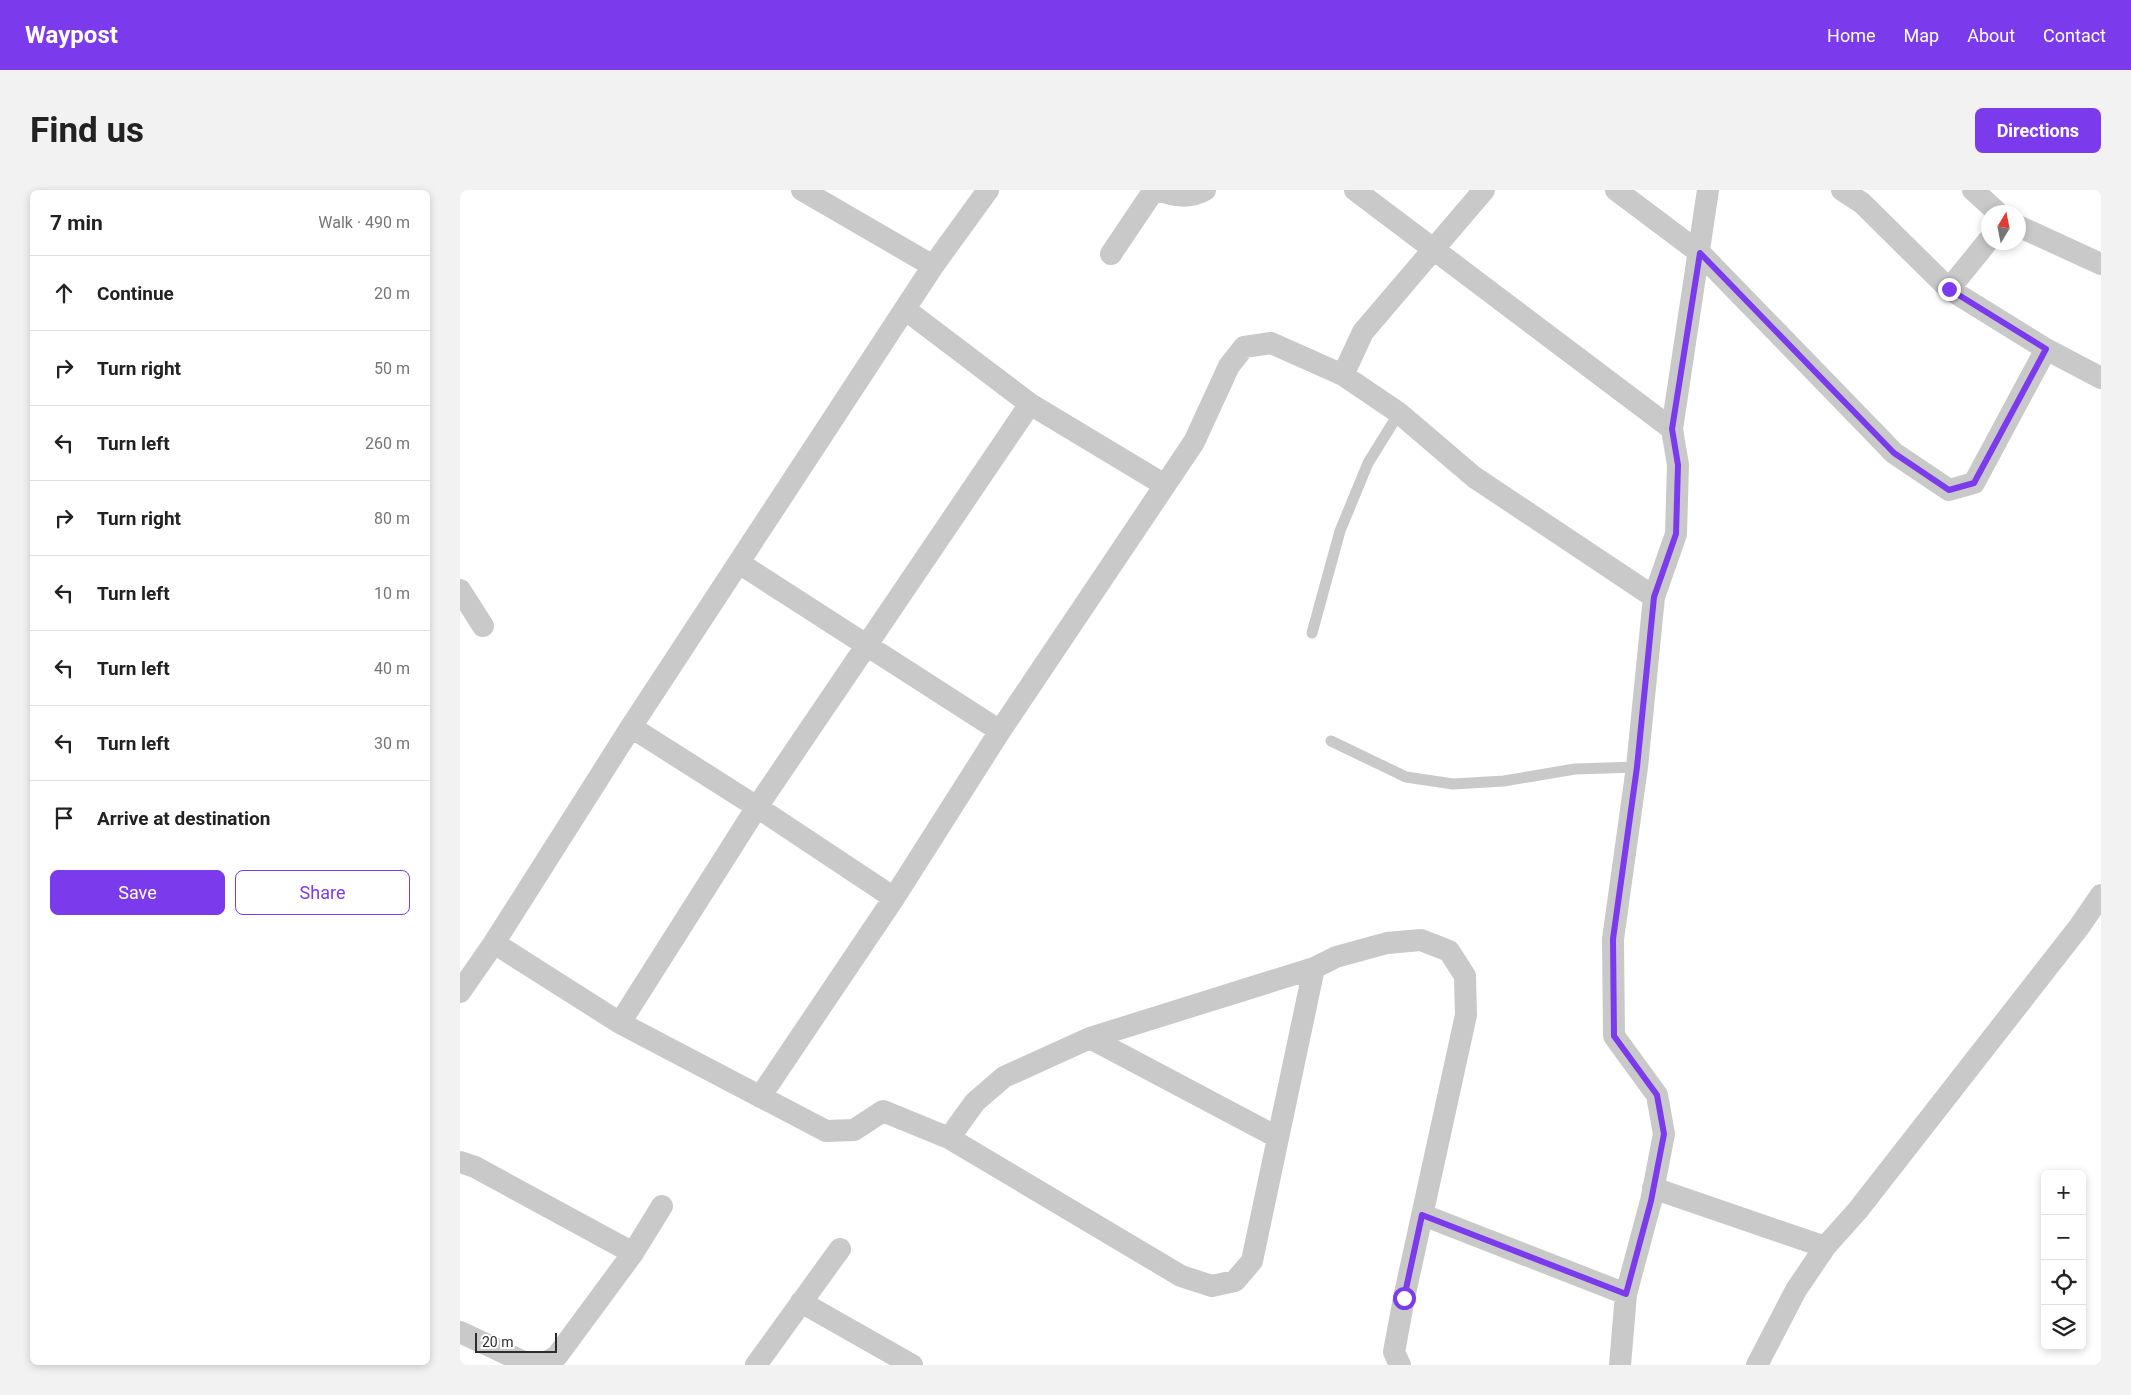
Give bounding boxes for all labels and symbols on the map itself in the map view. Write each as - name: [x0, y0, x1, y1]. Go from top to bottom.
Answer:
- north arrow: [1981, 205, 2026, 250]
- route end: [1938, 278, 1961, 301]
- route start: [1393, 1287, 1416, 1310]
- scale bar: [475, 1330, 558, 1353]

